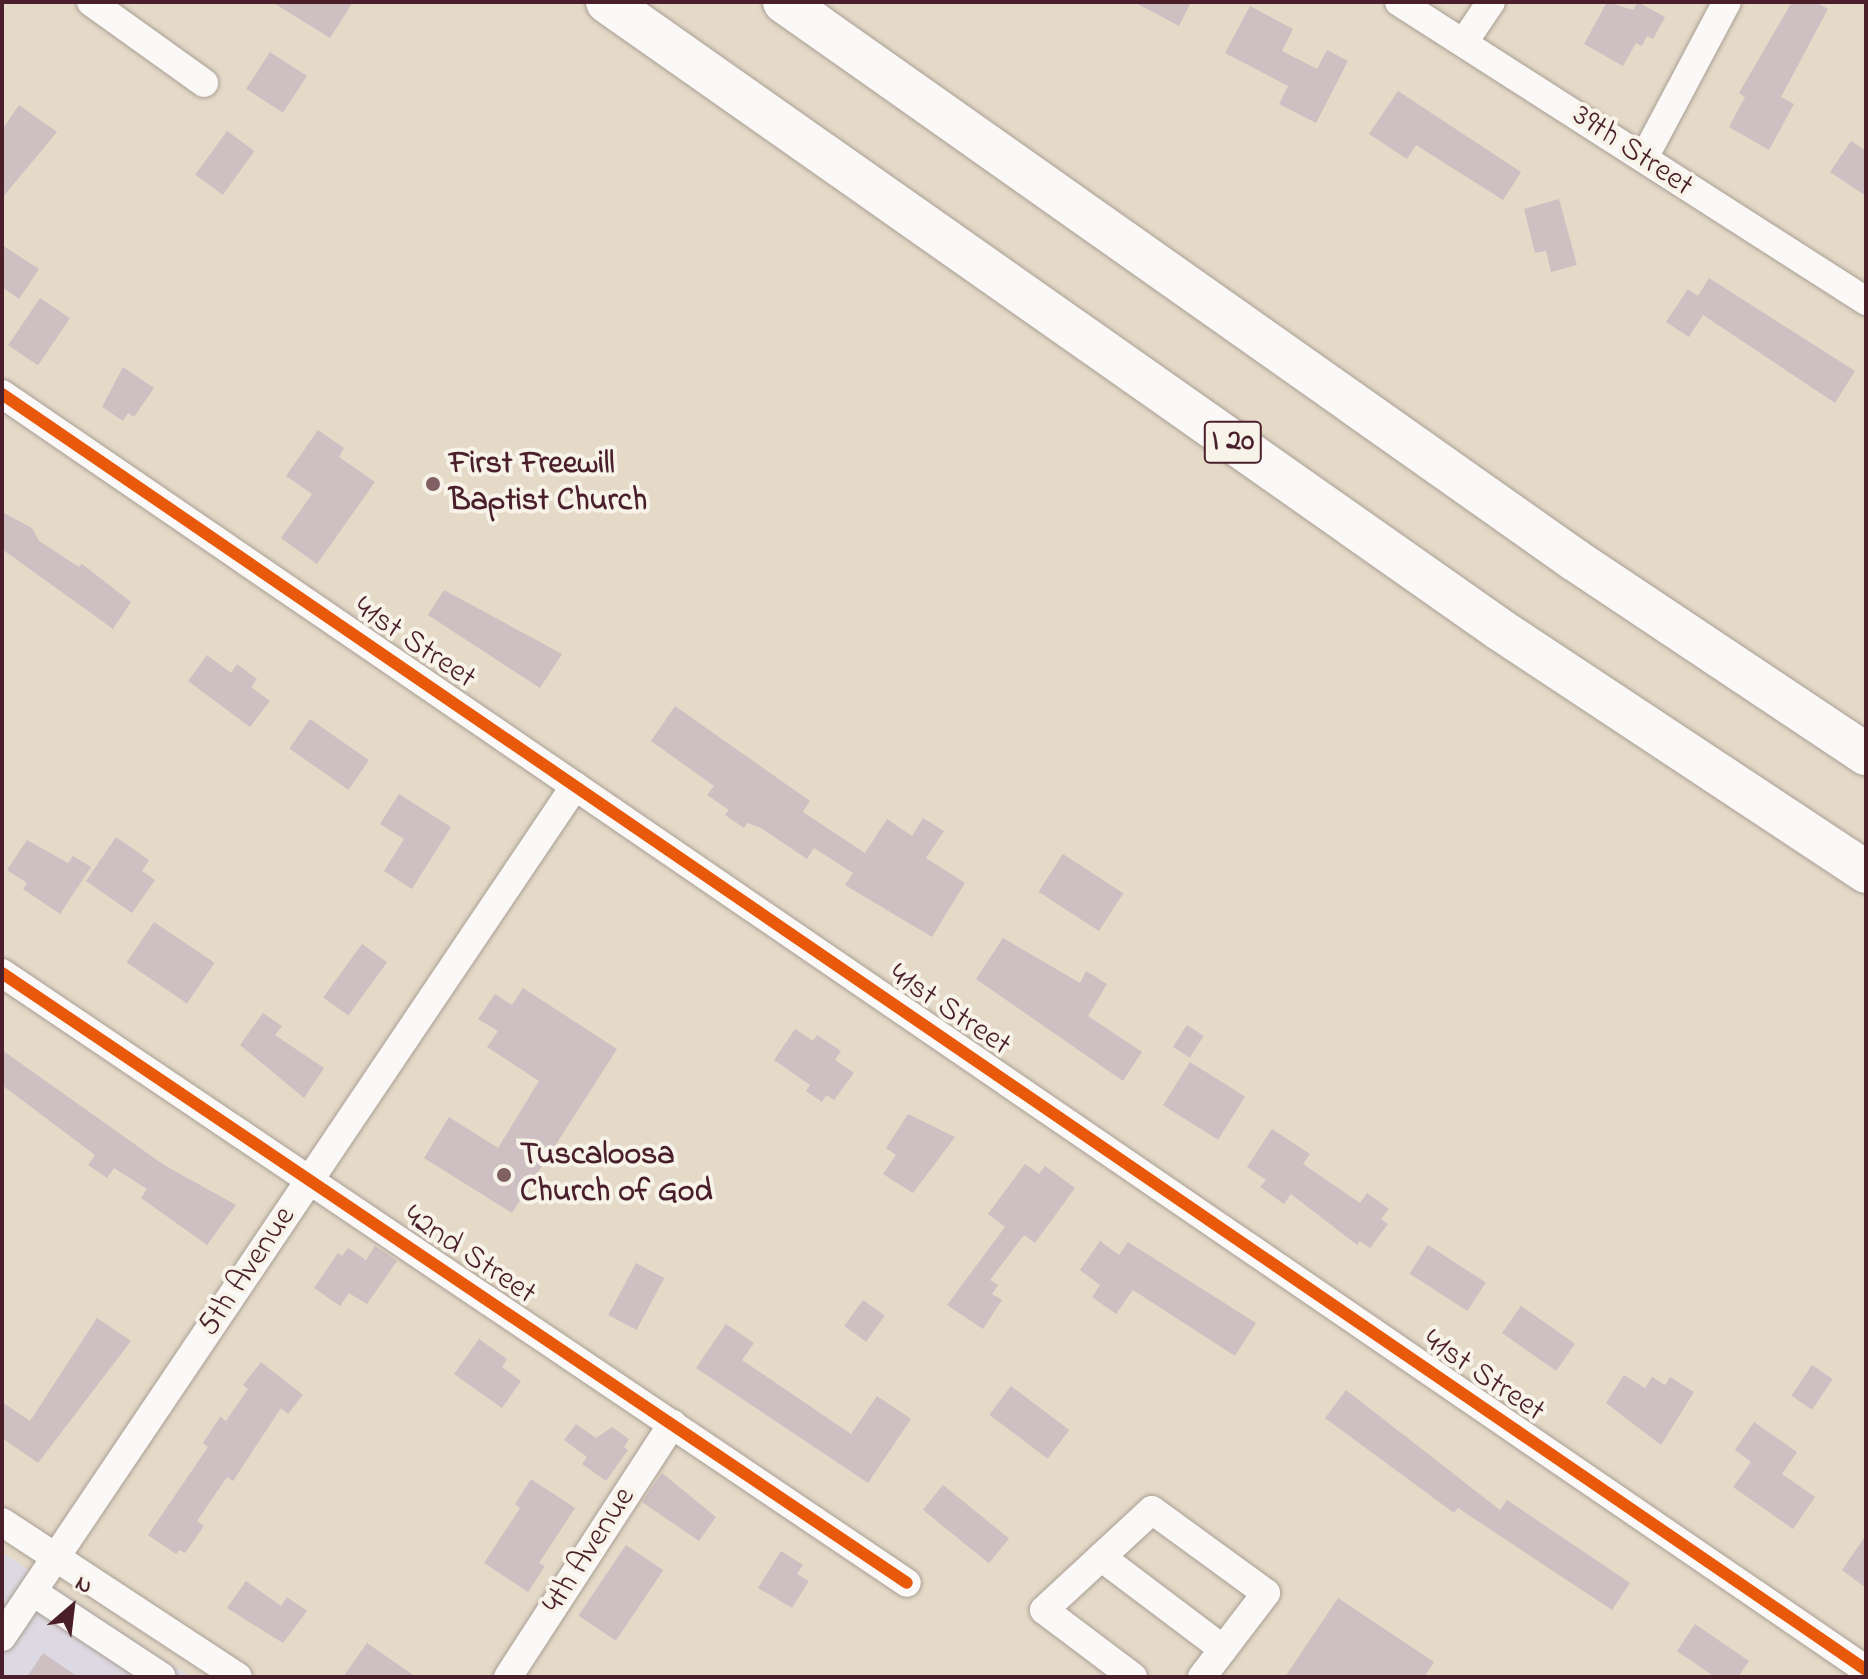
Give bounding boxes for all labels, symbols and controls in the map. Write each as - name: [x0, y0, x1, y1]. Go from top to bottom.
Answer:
- street label: 39th Street: [1564, 98, 1700, 206]
- road number: I 20: [1203, 416, 1263, 468]
- place label: First Freewill Baptist Church: [449, 447, 647, 522]
- marker: First Freewill Baptist Church: [424, 475, 442, 493]
- street label: 41st Street: [346, 589, 482, 699]
- street label: 41st Street: [881, 956, 1017, 1066]
- place label: Tuscaloosa Church of God: [520, 1138, 712, 1213]
- marker: Tuscaloosa Church of God: [495, 1166, 513, 1184]
- street label: 42nd Street: [395, 1198, 543, 1314]
- street label: 5th Avenue: [191, 1200, 305, 1344]
- street label: 41st Street: [1415, 1322, 1551, 1432]
- street label: 4th Avenue: [535, 1481, 645, 1621]
- north arrow: [32, 1567, 112, 1647]
- text: N: [69, 1568, 97, 1603]

